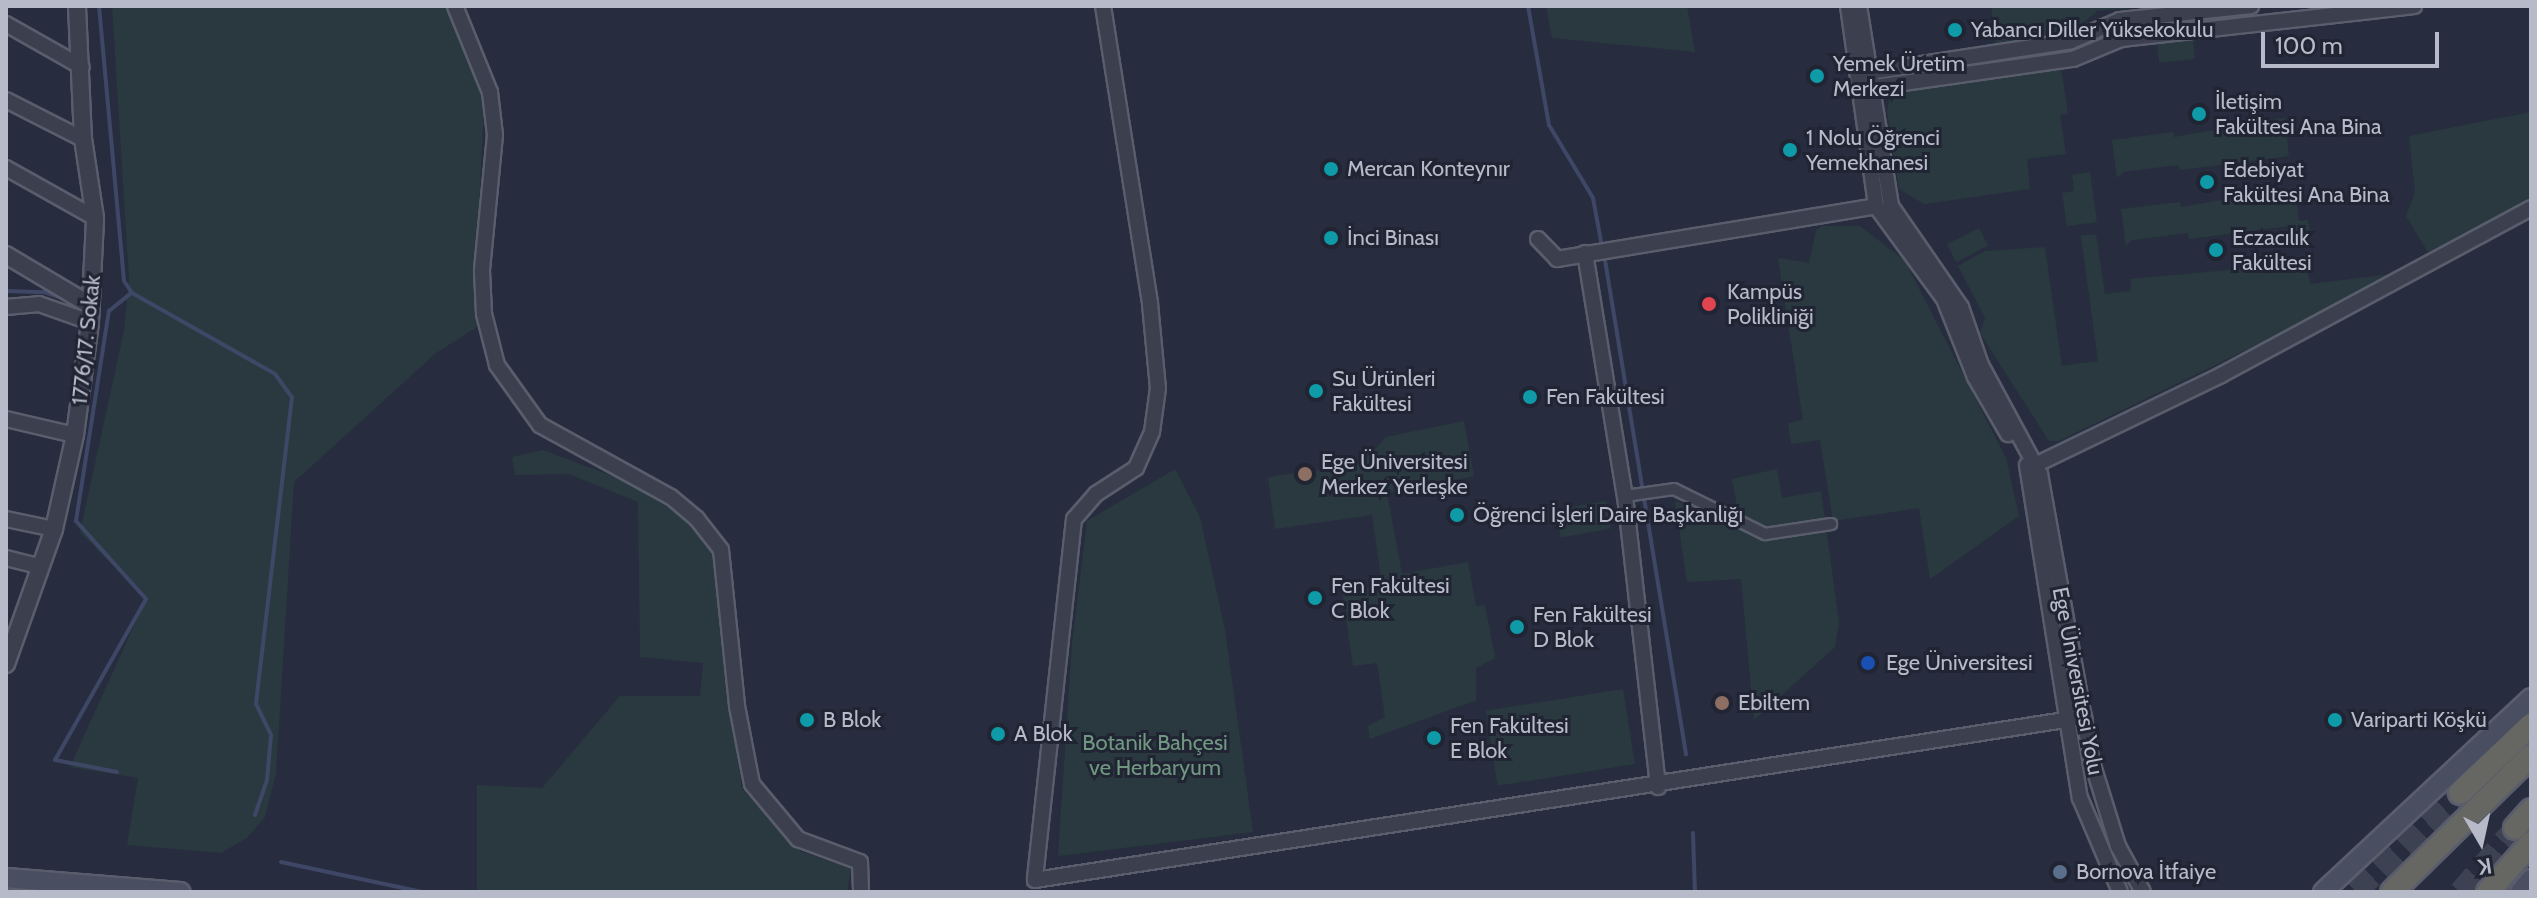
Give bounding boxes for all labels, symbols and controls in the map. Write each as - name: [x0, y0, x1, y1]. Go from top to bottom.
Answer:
- scale bar: [2265, 16, 2443, 66]
- place label: Yabancı Diller Yüksekokulu: [1971, 17, 2214, 43]
- marker: Yabancı Diller Yüksekokulu: [1946, 21, 1964, 39]
- text: 100 m: [2275, 31, 2343, 60]
- place label: Yemek Üretim Merkezi: [1833, 50, 1965, 102]
- marker: Yemek Üretim Merkezi: [1808, 67, 1826, 85]
- place label: İletişim Fakültesi Ana Bina: [2215, 88, 2381, 140]
- marker: İletişim Fakültesi Ana Bina: [2190, 105, 2208, 123]
- place label: 1 Nolu Öğrenci Yemekhanesi: [1806, 124, 1940, 176]
- marker: 1 Nolu Öğrenci Yemekhanesi: [1781, 141, 1799, 159]
- place label: Mercan Konteynır: [1347, 156, 1510, 182]
- place label: Edebiyat Fakültesi Ana Bina: [2223, 156, 2389, 208]
- marker: Mercan Konteynır: [1322, 160, 1340, 178]
- marker: Edebiyat Fakültesi Ana Bina: [2198, 173, 2216, 191]
- place label: Eczacılık Fakültesi: [2232, 224, 2312, 276]
- place label: İnci Binası: [1347, 225, 1439, 251]
- marker: İnci Binası: [1322, 229, 1340, 247]
- marker: Eczacılık Fakültesi: [2207, 241, 2225, 259]
- street label: 1776/17. Sokak: [66, 274, 106, 406]
- place label: Kampüs Polikliniği: [1727, 278, 1814, 330]
- marker: Kampüs Polikliniği: [1698, 293, 1720, 315]
- place label: Su Ürünleri Fakültesi: [1332, 365, 1436, 416]
- marker: Su Ürünleri Fakültesi: [1307, 382, 1325, 400]
- place label: Fen Fakültesi: [1546, 384, 1665, 410]
- marker: Fen Fakültesi: [1521, 388, 1539, 406]
- place label: Ege Üniversitesi Merkez Yerleşke: [1321, 448, 1468, 500]
- marker: Ege Üniversitesi Merkez Yerleşke: [1296, 465, 1314, 483]
- place label: Öğrenci İşleri Daire Başkanlığı: [1473, 502, 1743, 528]
- marker: Öğrenci İşleri Daire Başkanlığı: [1448, 506, 1466, 524]
- place label: Fen Fakültesi C Blok: [1331, 572, 1450, 624]
- street label: Ege Üniversitesi Yolu: [2047, 585, 2109, 777]
- marker: Fen Fakültesi C Blok: [1306, 589, 1324, 607]
- place label: Fen Fakültesi D Blok: [1533, 601, 1652, 652]
- marker: Fen Fakültesi D Blok: [1508, 618, 1526, 636]
- place label: Ege Üniversitesi: [1886, 650, 2033, 676]
- marker: Ege Üniversitesi: [1857, 652, 1879, 674]
- place label: Ebiltem: [1738, 690, 1810, 716]
- marker: Ebiltem: [1713, 694, 1731, 712]
- place label: B Blok: [823, 707, 881, 733]
- place label: Variparti Köşkü: [2351, 707, 2487, 733]
- marker: B Blok: [798, 711, 816, 729]
- marker: Variparti Köşkü: [2326, 711, 2344, 729]
- place label: Fen Fakültesi E Blok: [1450, 712, 1569, 764]
- place label: A Blok: [1014, 721, 1073, 747]
- marker: A Blok: [989, 725, 1007, 743]
- park label: Botanik Bahçesi ve Herbaryum: [1082, 729, 1228, 780]
- marker: Fen Fakültesi E Blok: [1425, 729, 1443, 747]
- north arrow: [2441, 802, 2521, 882]
- text: K: [2476, 852, 2494, 881]
- place label: Bornova İtfaiye: [2076, 859, 2216, 885]
- marker: Bornova İtfaiye: [2051, 863, 2069, 881]

